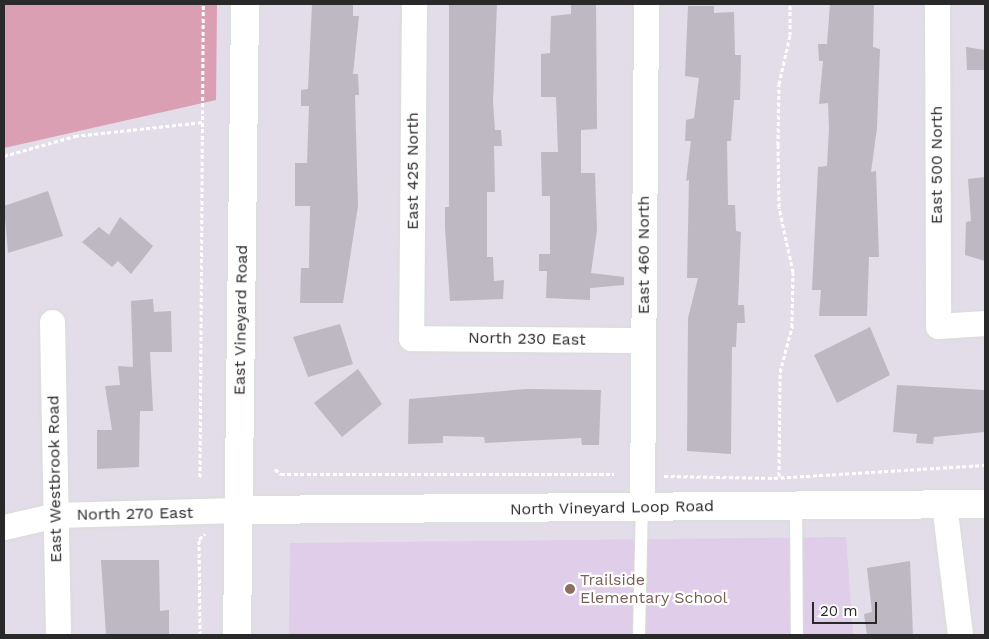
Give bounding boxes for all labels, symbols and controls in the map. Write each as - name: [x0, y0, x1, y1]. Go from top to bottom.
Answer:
- street label: East 500 North: [927, 106, 947, 224]
- street label: East 425 North: [403, 112, 423, 230]
- street label: East 460 North: [634, 196, 654, 314]
- street label: East Vineyard Road: [230, 244, 252, 396]
- street label: North 230 East: [468, 328, 586, 350]
- street label: East Westbrook Road: [44, 395, 66, 563]
- street label: North Vineyard Loop Road: [510, 497, 714, 519]
- street label: North 270 East: [76, 503, 194, 525]
- place label: Trailside Elementary School: [580, 570, 728, 608]
- marker: Trailside Elementary School: [564, 583, 576, 595]
- scale bar: [814, 592, 879, 624]
- text: 20 m: [820, 602, 858, 620]

